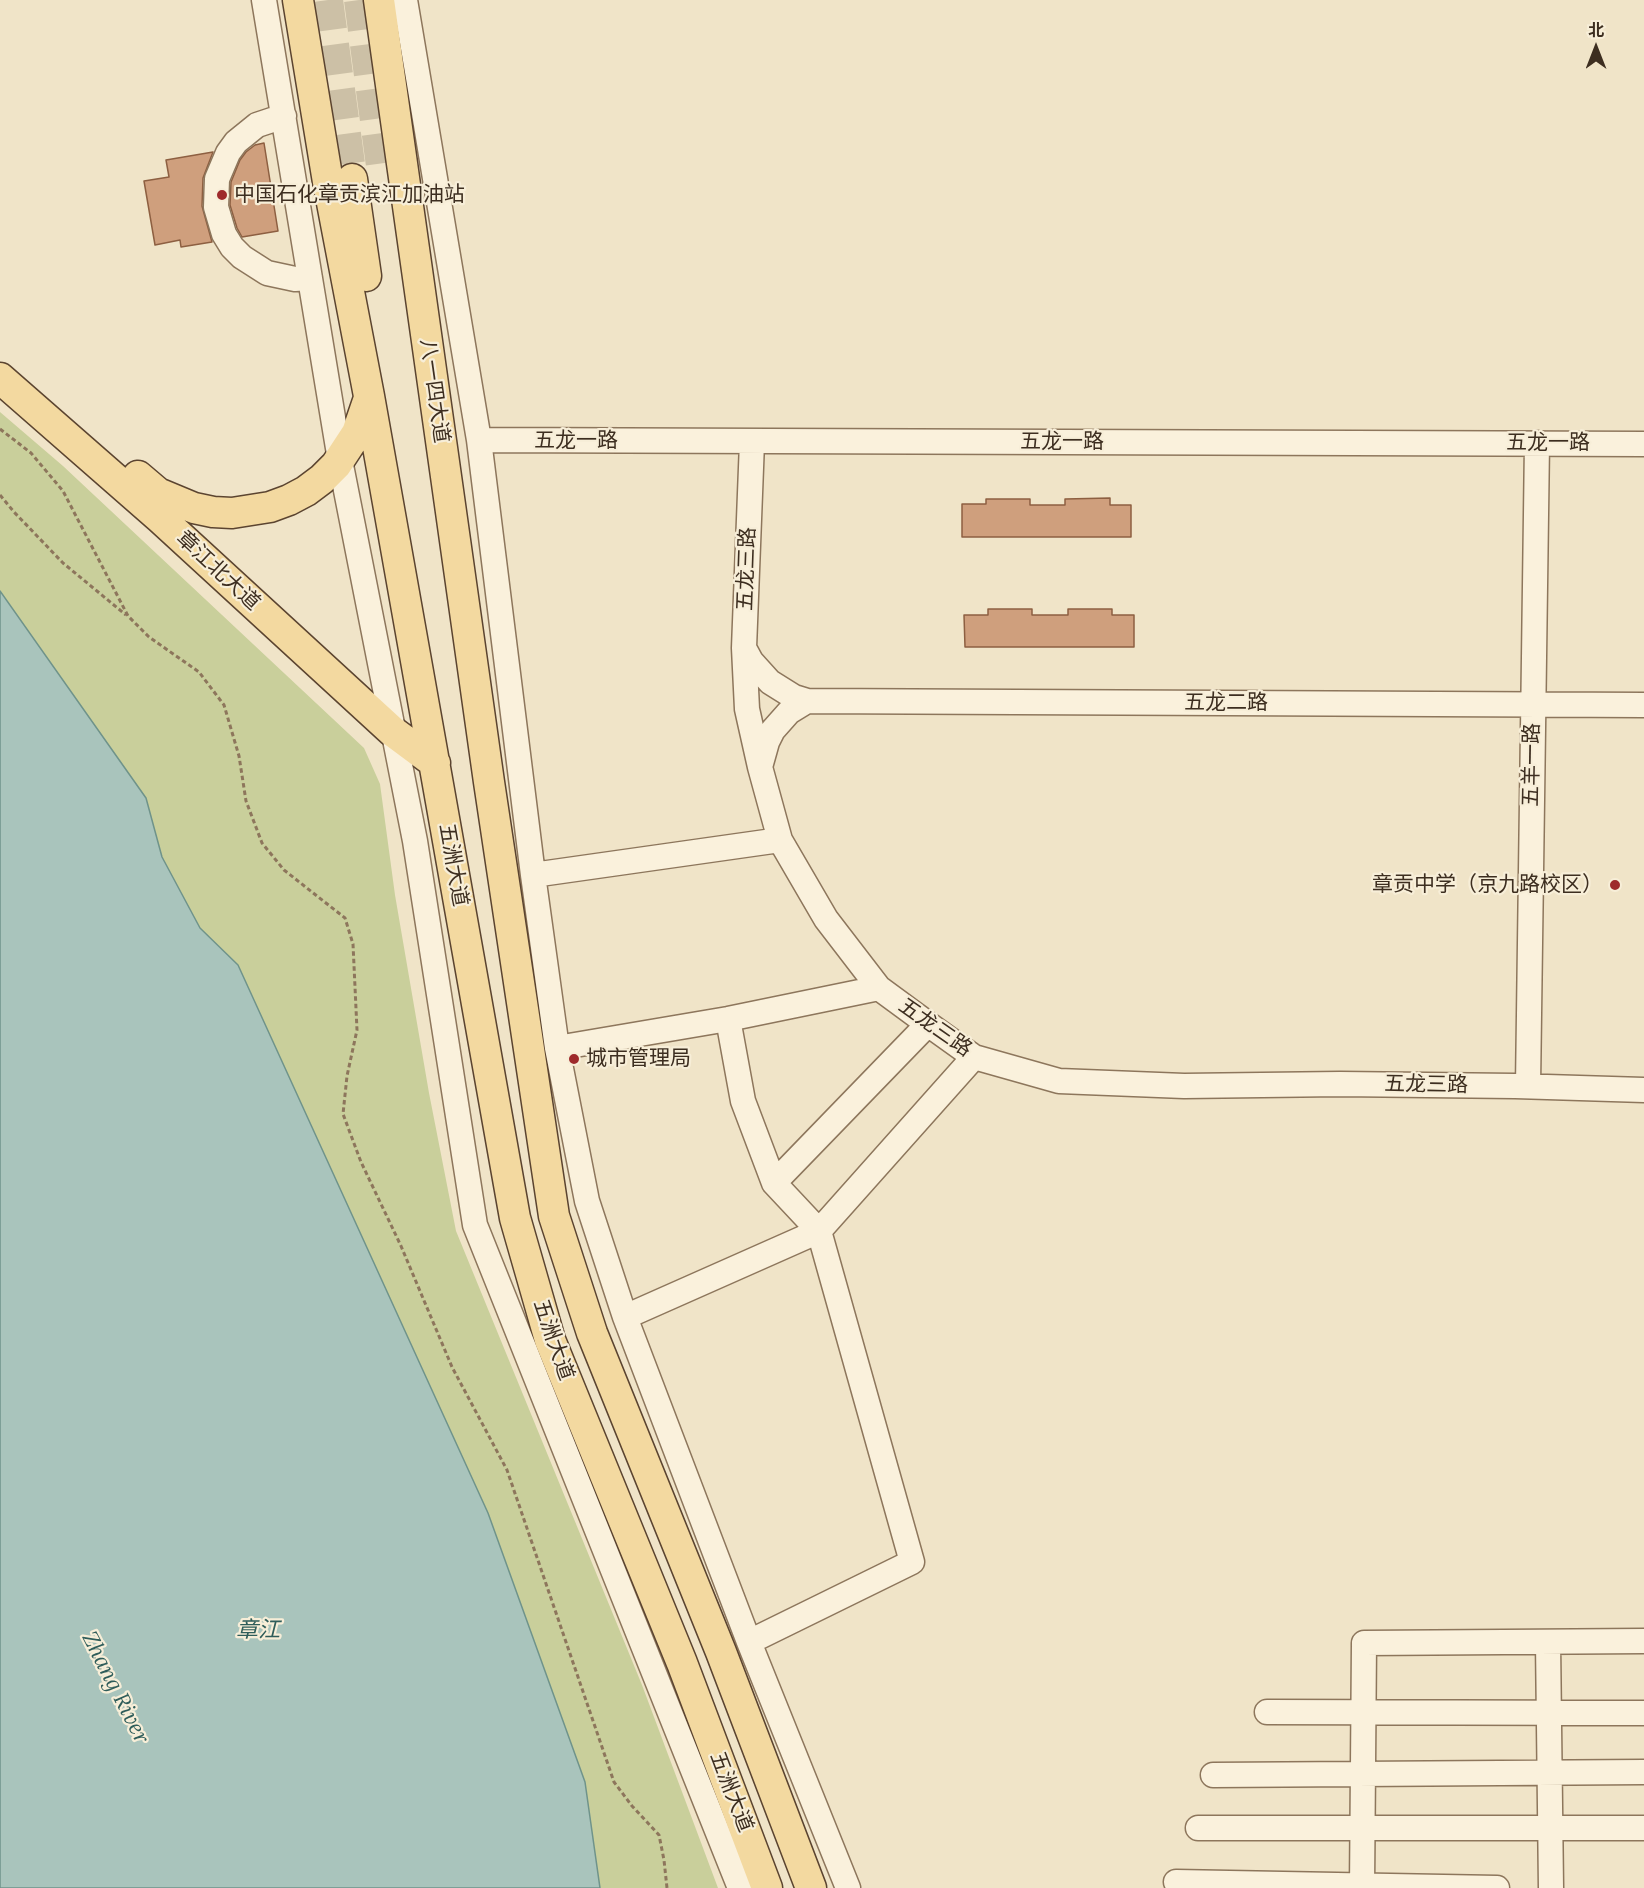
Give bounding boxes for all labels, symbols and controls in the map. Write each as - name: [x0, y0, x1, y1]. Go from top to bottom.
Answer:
- north arrow: [1566, 18, 1626, 78]
- text: 北: [1588, 20, 1604, 40]
- place label: 中国石化章贡滨江加油站: [234, 182, 465, 208]
- marker: 中国石化章贡滨江加油站: [215, 188, 229, 202]
- street label: 八一四大道: [414, 337, 454, 445]
- street label: 五龙一路: [534, 428, 618, 454]
- street label: 五龙一路: [1020, 429, 1104, 455]
- street label: 五龙一路: [1506, 430, 1590, 456]
- street label: 章江北大道: [171, 526, 265, 616]
- street label: 五龙三路: [733, 527, 761, 611]
- street label: 五龙二路: [1184, 690, 1268, 716]
- street label: 五羊一路: [1519, 723, 1545, 807]
- street label: 五洲大道: [433, 821, 473, 909]
- place label: 章贡中学（京九路校区）: [1372, 872, 1603, 898]
- marker: 章贡中学（京九路校区）: [1608, 878, 1622, 892]
- street label: 五龙三路: [893, 994, 977, 1062]
- place label: 城市管理局: [586, 1046, 691, 1072]
- marker: 城市管理局: [567, 1052, 581, 1066]
- street label: 五龙三路: [1384, 1072, 1468, 1098]
- street label: 五洲大道: [527, 1296, 579, 1384]
- water label: 章江: [236, 1618, 280, 1644]
- water label: Zhang River: [76, 1628, 154, 1748]
- street label: 五洲大道: [704, 1748, 758, 1836]

